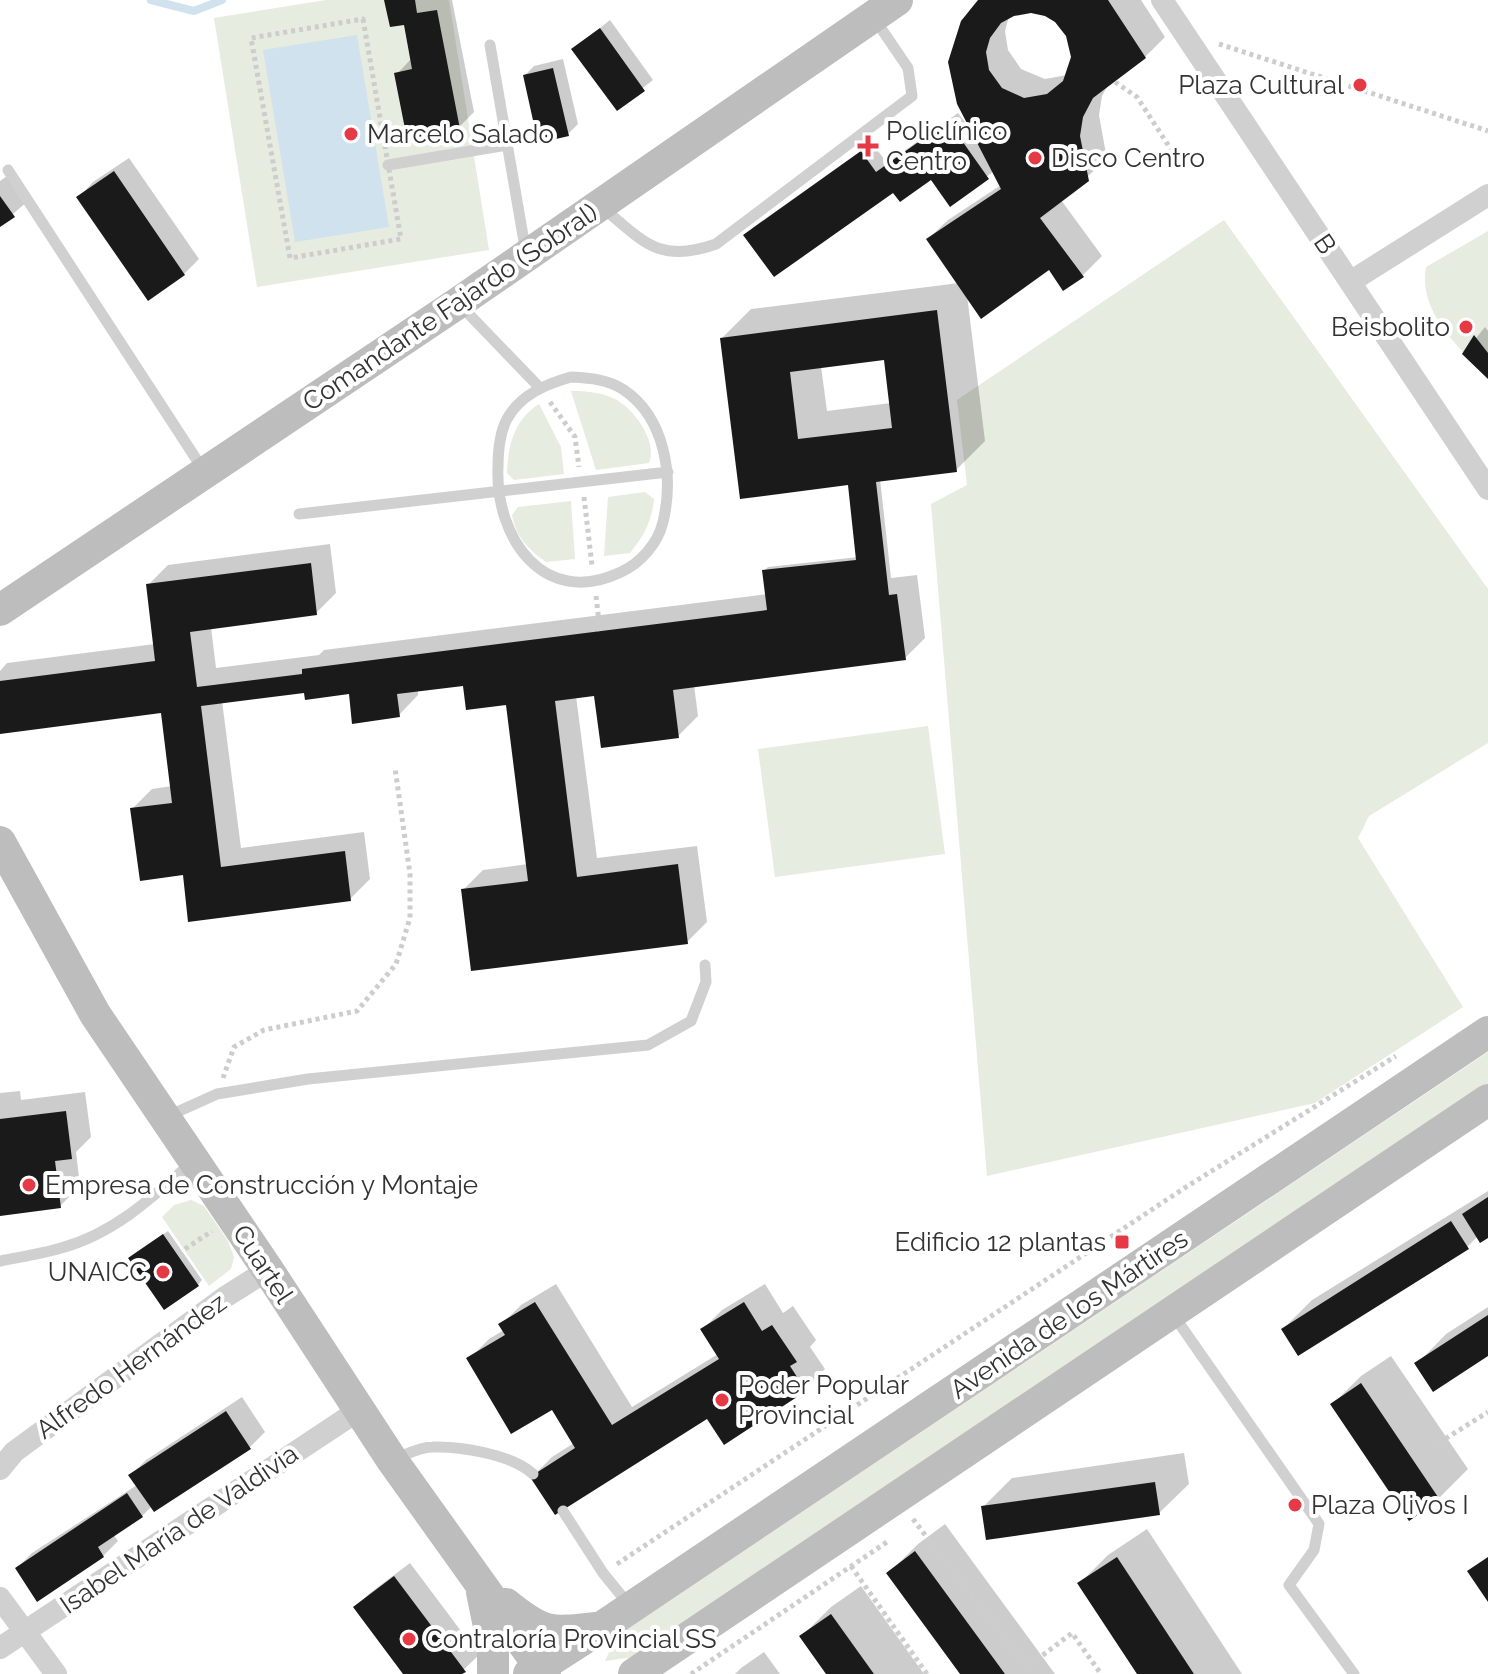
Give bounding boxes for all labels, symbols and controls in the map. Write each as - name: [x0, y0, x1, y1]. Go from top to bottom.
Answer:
- place label: Plaza Cultural: [1178, 70, 1345, 100]
- marker: Plaza Cultural: [1351, 76, 1369, 94]
- place label: Policlínico Centro: [886, 116, 1008, 176]
- place label: Marcelo Salado: [367, 119, 554, 149]
- marker: Marcelo Salado: [342, 125, 360, 143]
- marker: Policlínico Centro: [857, 135, 879, 157]
- place label: Disco Centro: [1051, 143, 1205, 173]
- marker: Disco Centro: [1026, 149, 1044, 167]
- street label: Comandante Fajardo (Sobral): [297, 197, 603, 417]
- street label: B: [1308, 228, 1342, 260]
- place label: Beisbolito: [1331, 312, 1450, 342]
- marker: Beisbolito: [1457, 318, 1475, 336]
- place label: Empresa de Construcción y Montaje: [45, 1170, 478, 1200]
- marker: Empresa de Construcción y Montaje: [20, 1176, 38, 1194]
- street label: Cuartel: [227, 1219, 300, 1310]
- street label: Avenida de los Mártires: [945, 1223, 1193, 1405]
- place label: Edificio 12 plantas: [895, 1227, 1106, 1257]
- marker: Edificio 12 plantas: [1113, 1233, 1131, 1251]
- place label: UNAICC: [48, 1257, 147, 1287]
- marker: UNAICC: [154, 1263, 172, 1281]
- street label: Alfredo Hernández: [30, 1287, 232, 1445]
- place label: Poder Popular Provincial: [738, 1370, 909, 1430]
- marker: Poder Popular Provincial: [713, 1391, 731, 1409]
- street label: Isabel María de Valdivia: [55, 1438, 303, 1620]
- place label: Plaza Olivos I: [1311, 1490, 1469, 1520]
- marker: Plaza Olivos I: [1286, 1496, 1304, 1514]
- place label: Contraloría Provincial SS: [425, 1624, 717, 1654]
- marker: Contraloría Provincial SS: [400, 1630, 418, 1648]

